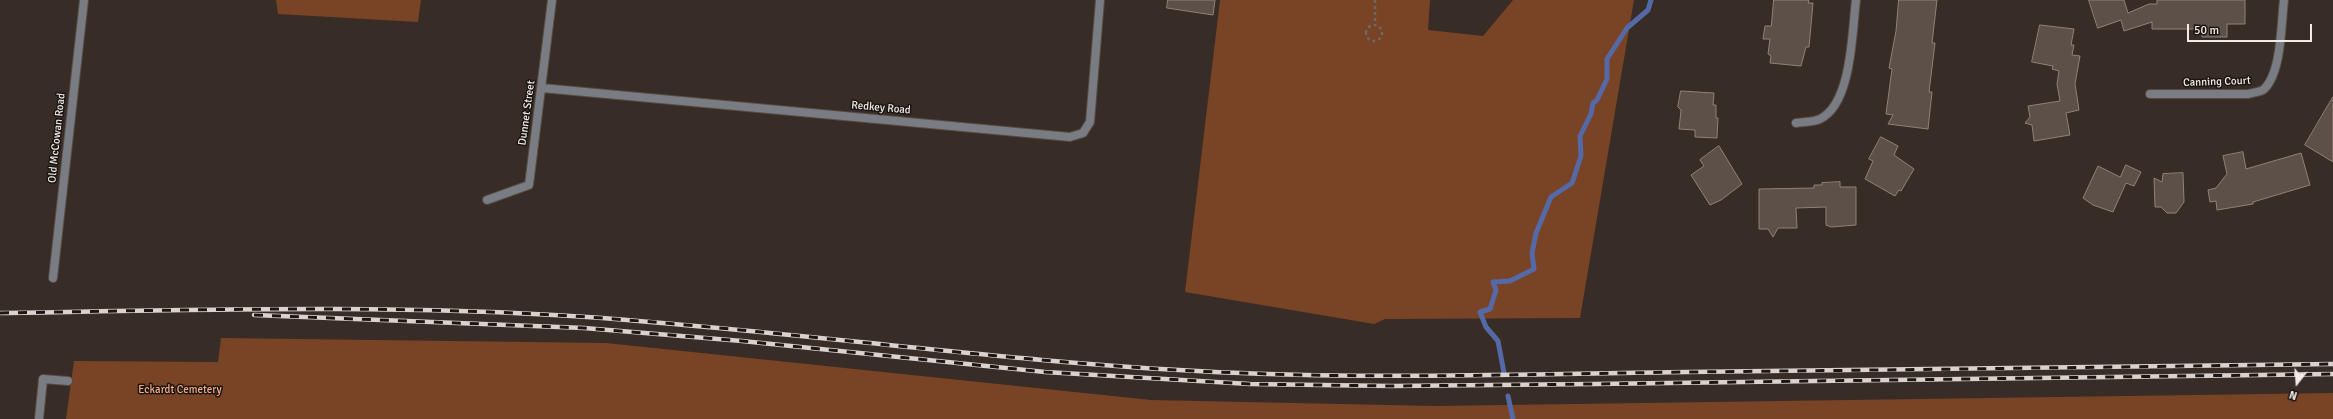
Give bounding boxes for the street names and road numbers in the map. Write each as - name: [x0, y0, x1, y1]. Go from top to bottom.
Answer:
- street label: Canning Court: [2183, 74, 2251, 90]
- street label: Dunnet Street: [516, 80, 538, 146]
- street label: Old McCowan Road: [46, 92, 68, 184]
- street label: Redkey Road: [851, 99, 911, 117]

